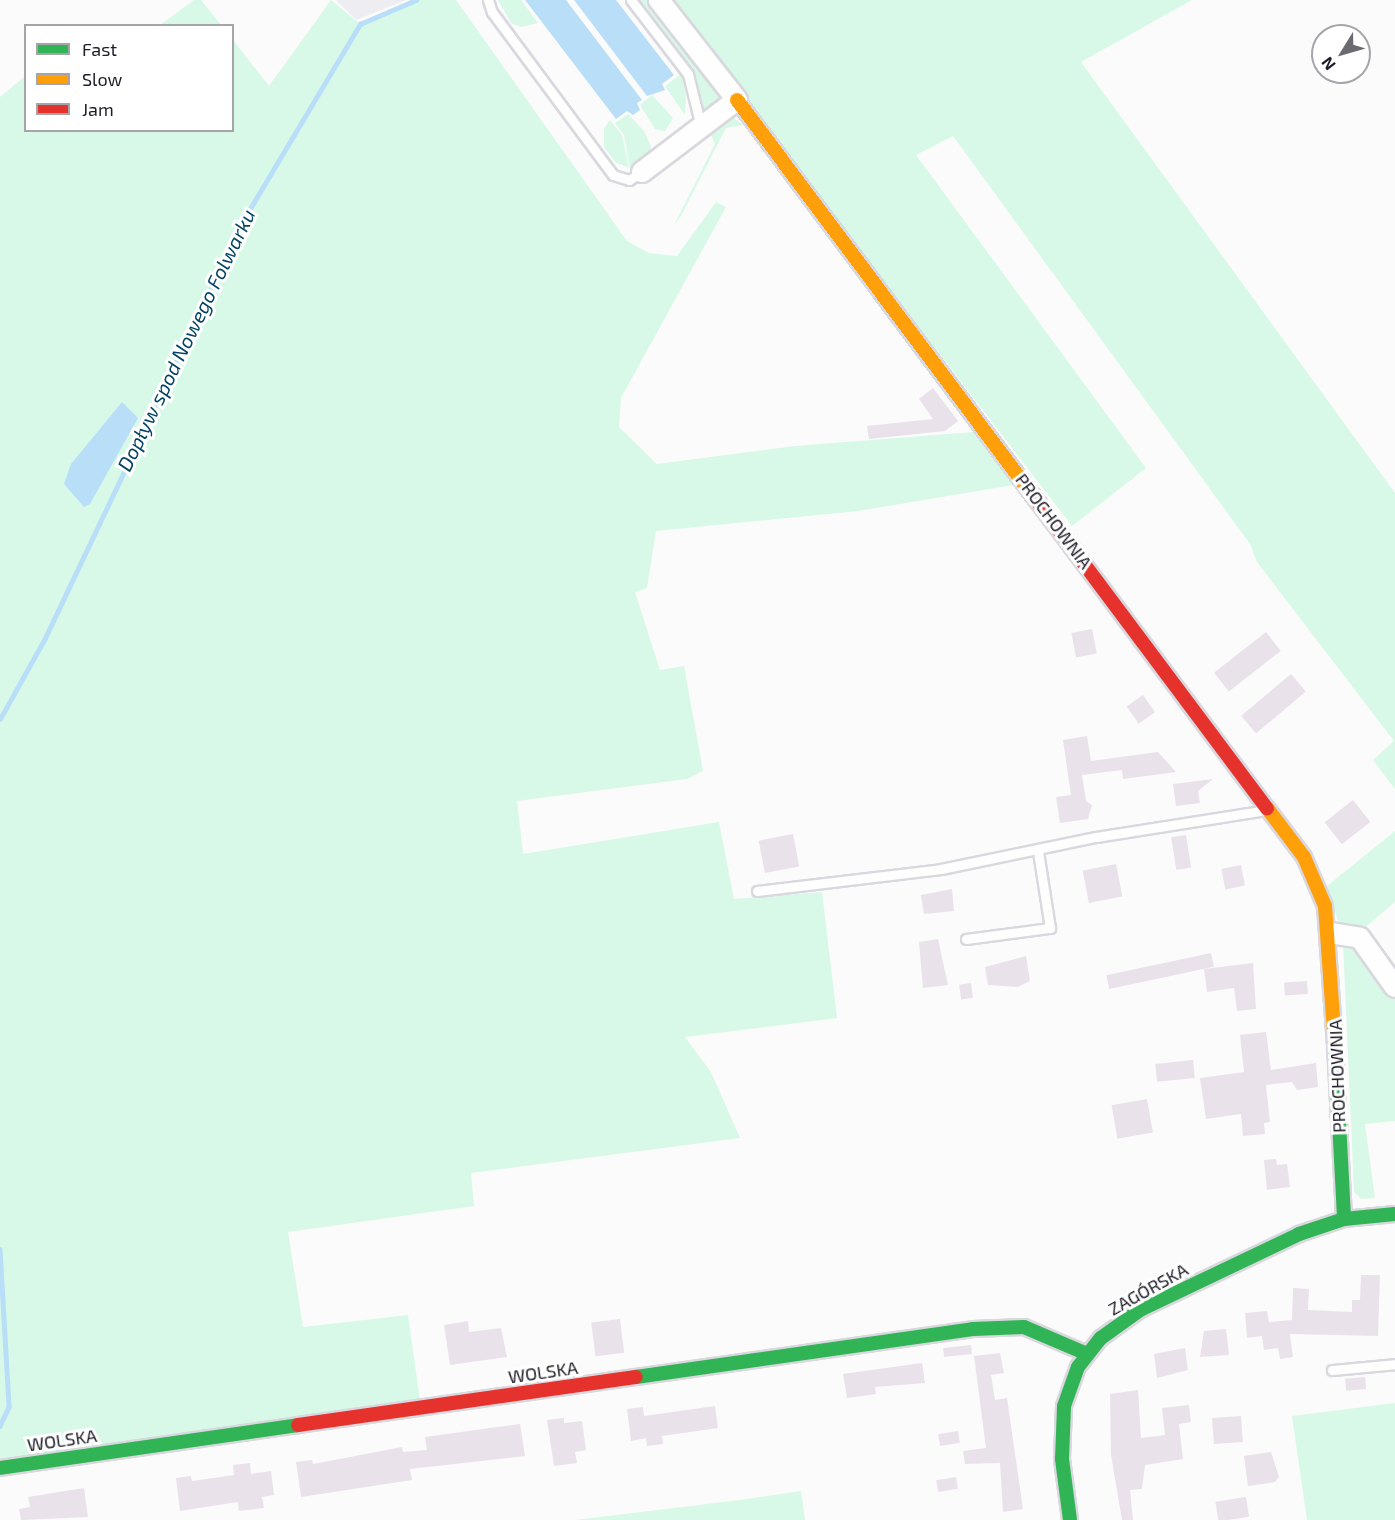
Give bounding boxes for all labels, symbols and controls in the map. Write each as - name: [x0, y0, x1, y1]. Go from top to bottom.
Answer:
- legend: [24, 24, 234, 132]
- north arrow: [1311, 24, 1371, 84]
- text: Fast: [82, 38, 117, 60]
- text: N: [1317, 54, 1339, 74]
- text: Slow: [82, 68, 122, 90]
- text: Jam: [82, 98, 114, 120]
- water label: Dopływ spod Nowego Folwarku: [112, 205, 260, 475]
- street label: PROCHOWNIA: [1011, 469, 1097, 573]
- street label: PROCHOWNIA: [1324, 1019, 1350, 1133]
- street label: ZAGÓRSKA: [1104, 1258, 1192, 1320]
- street label: WOLSKA: [507, 1356, 579, 1388]
- street label: WOLSKA: [26, 1424, 98, 1456]

